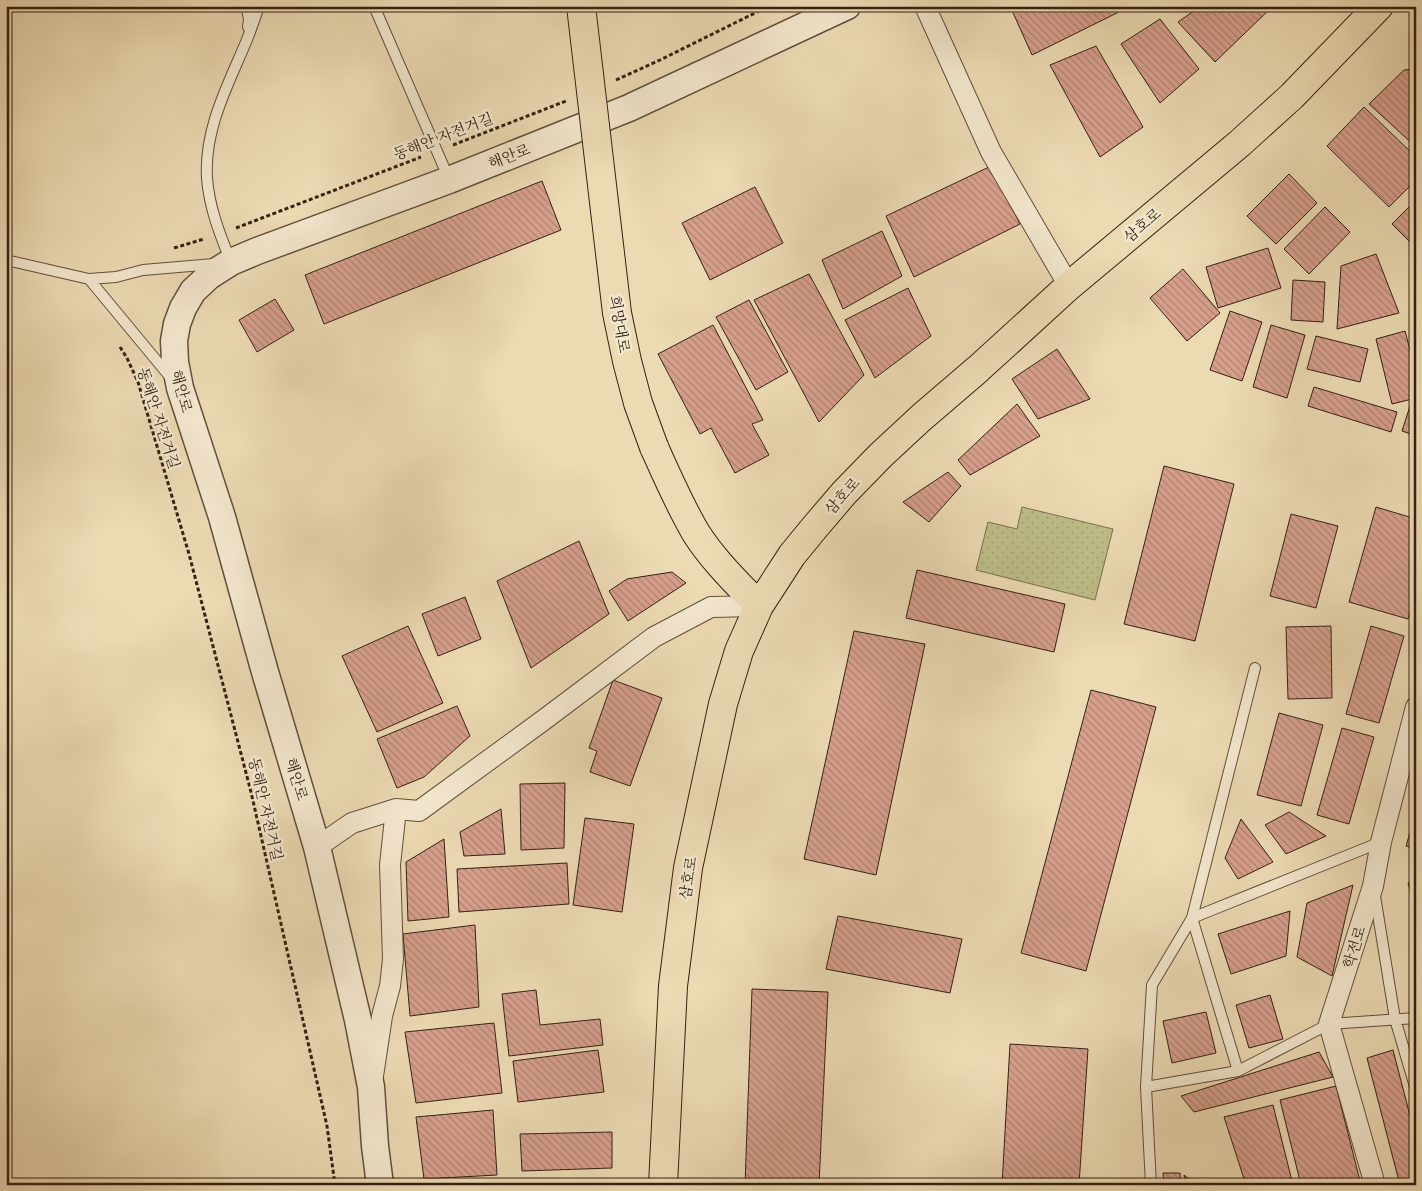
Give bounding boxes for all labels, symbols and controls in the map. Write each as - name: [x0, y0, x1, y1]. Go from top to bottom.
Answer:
- street label: 동해안 자전거길: [390, 108, 496, 164]
- street label: 해안로: [485, 139, 533, 173]
- street label: 삼호로: [1119, 203, 1165, 246]
- street label: 희망대로: [606, 294, 634, 355]
- street label: 동해안 자전거길: [134, 365, 184, 471]
- street label: 해안로: [167, 368, 197, 415]
- street label: 삼호로: [820, 473, 864, 519]
- street label: 동해안 자전거길: [245, 755, 287, 863]
- street label: 해안로: [282, 755, 313, 803]
- street label: 삼호로: [675, 855, 701, 901]
- street label: 학전로: [1339, 923, 1370, 971]

